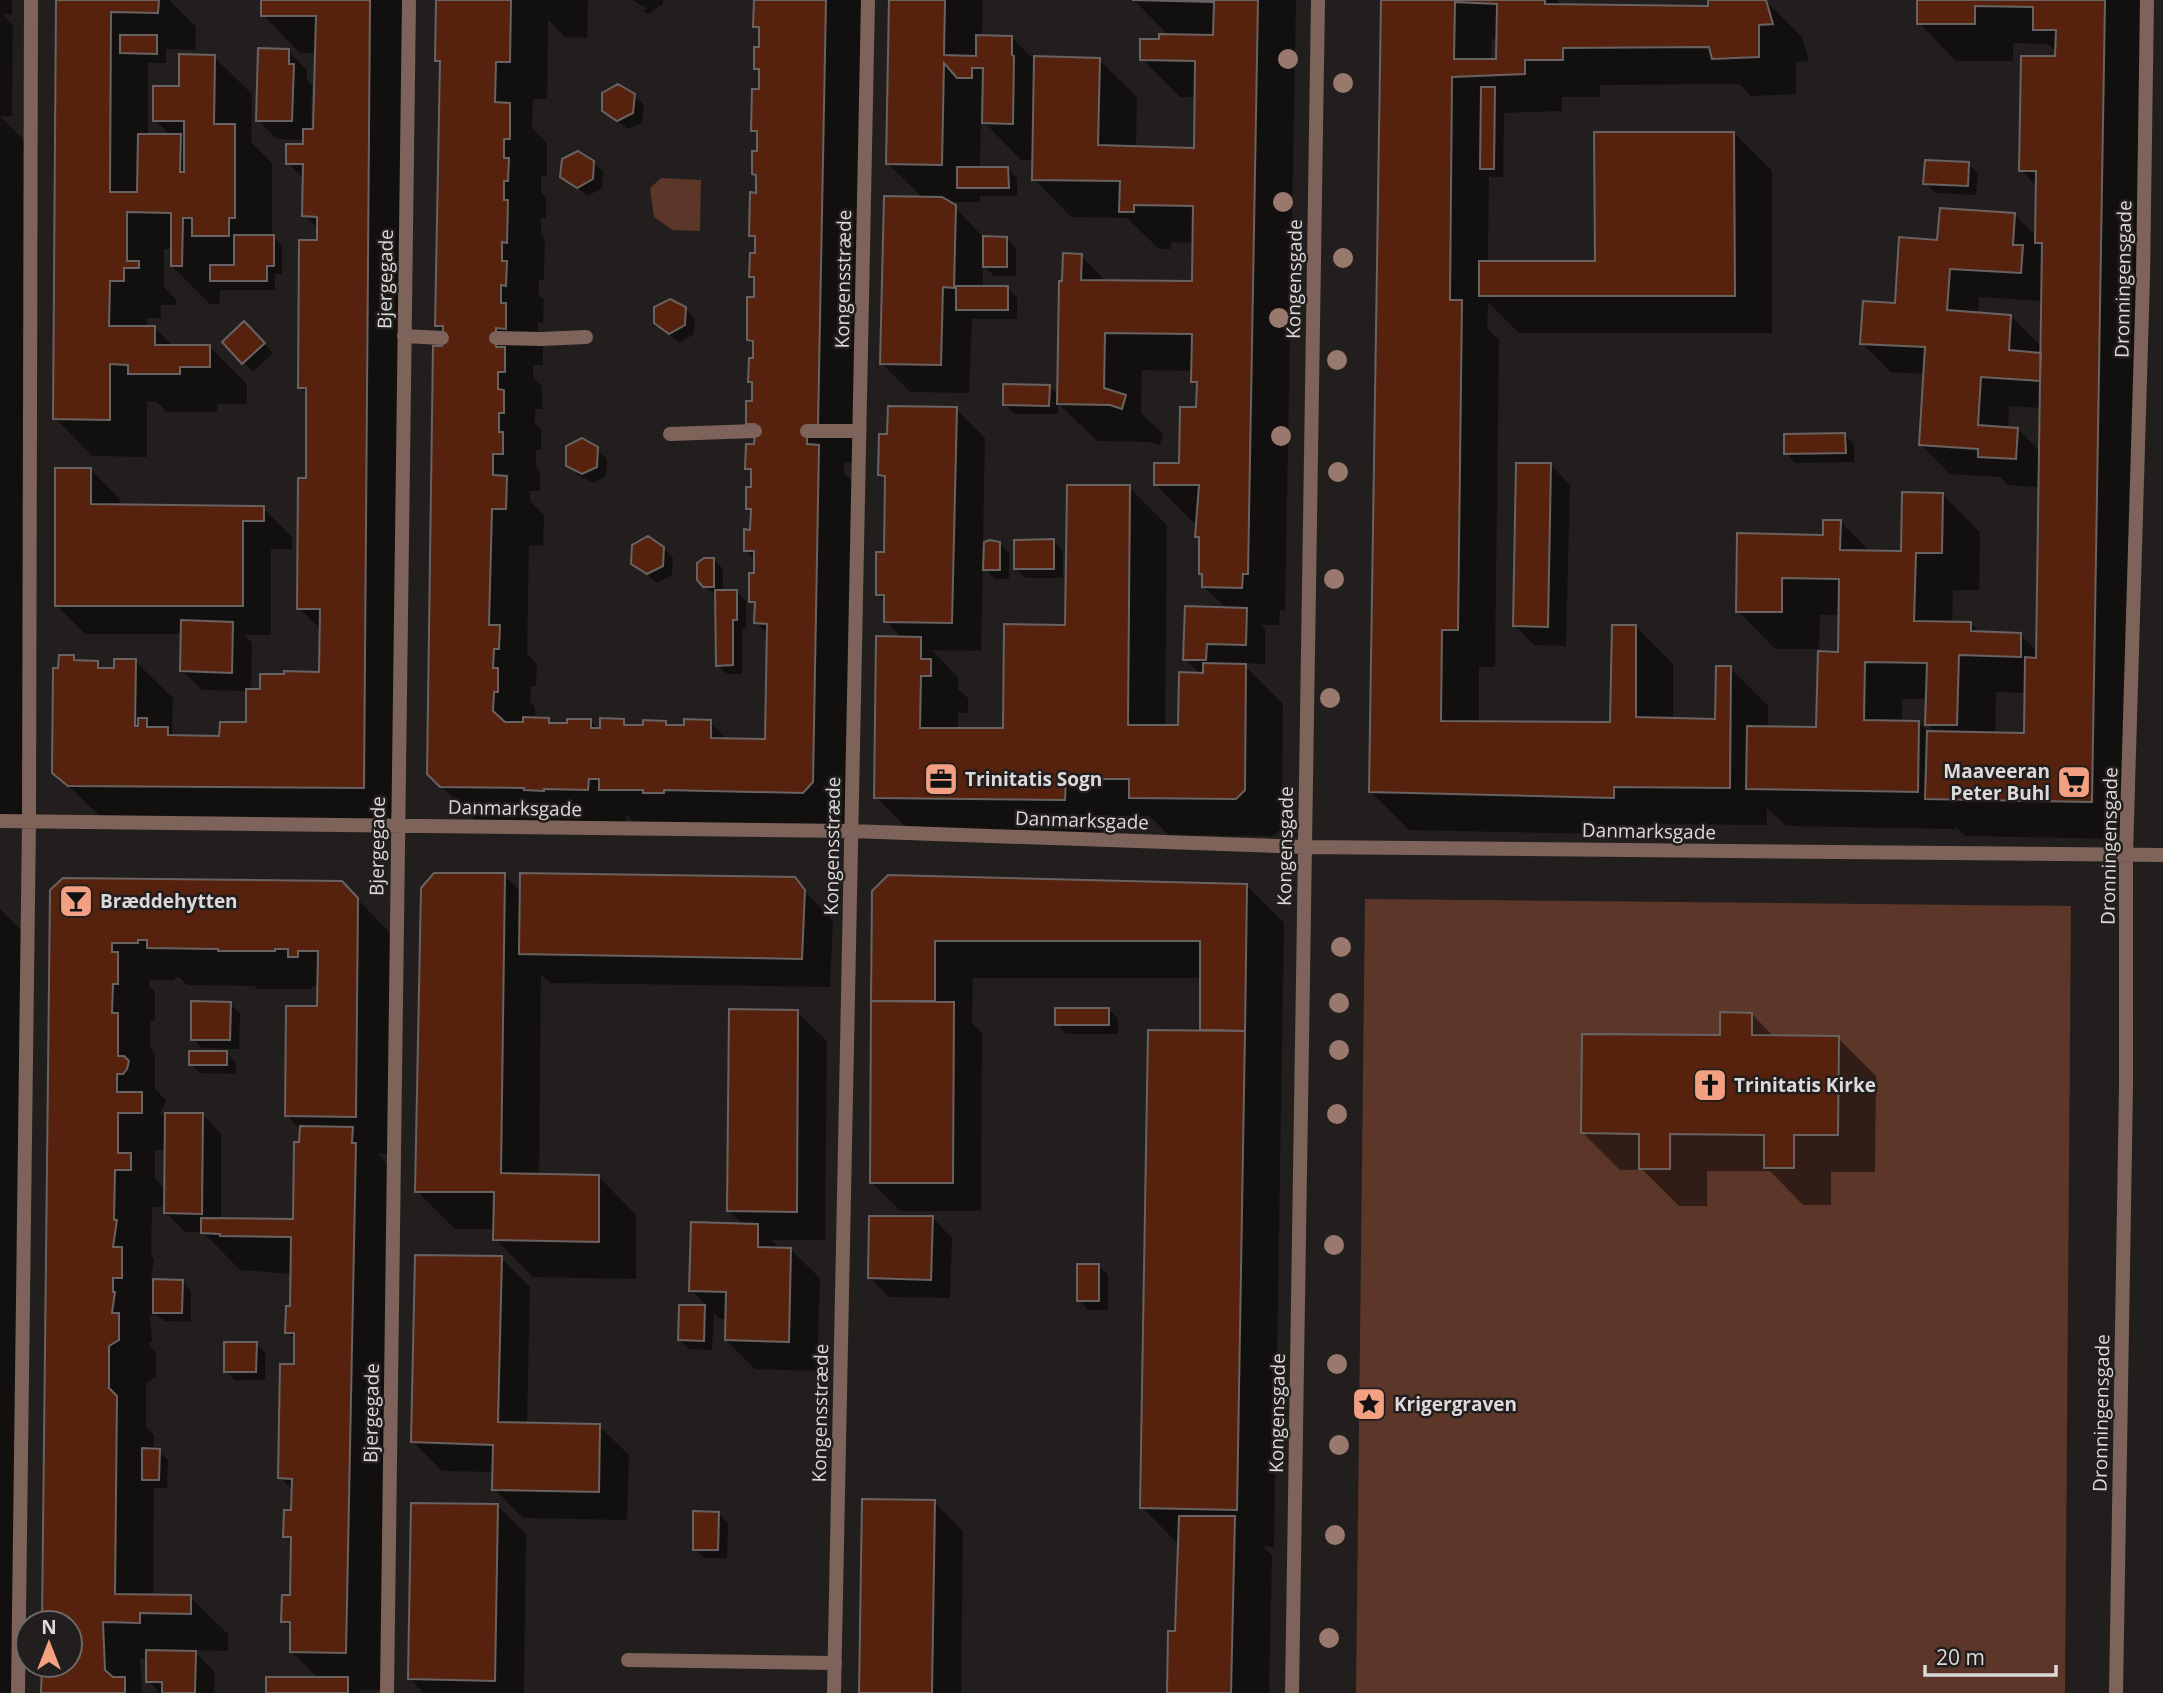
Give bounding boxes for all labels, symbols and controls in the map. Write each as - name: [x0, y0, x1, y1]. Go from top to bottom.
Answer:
- street label: Dronningensgade: [2109, 200, 2137, 358]
- street label: Kongensstræde: [829, 209, 857, 349]
- street label: Kongensgade: [1280, 219, 1308, 339]
- street label: Bjergegade: [371, 229, 399, 329]
- place label: Maaveeran Peter Buhl: [1943, 758, 2050, 806]
- office icon: Trinitatis Sogn: [922, 760, 960, 798]
- supermarket icon: Maaveeran Peter Buhl: [2055, 763, 2093, 801]
- place label: Trinitatis Sogn: [965, 766, 1102, 792]
- street label: Dronningensgade: [2095, 767, 2123, 925]
- street label: Kongensstræde: [818, 776, 846, 916]
- street label: Kongensgade: [1271, 786, 1299, 906]
- street label: Danmarksgade: [448, 794, 582, 822]
- street label: Bjergegade: [363, 796, 391, 896]
- street label: Danmarksgade: [1015, 805, 1149, 835]
- street label: Danmarksgade: [1582, 817, 1716, 845]
- bar icon: Bræddehytten: [57, 882, 95, 920]
- place label: Bræddehytten: [100, 888, 238, 914]
- church icon: Trinitatis Kirke: [1691, 1066, 1729, 1104]
- place label: Trinitatis Kirke: [1734, 1072, 1876, 1098]
- street label: Dronningensgade: [2087, 1334, 2115, 1492]
- street label: Kongensstræde: [806, 1343, 834, 1483]
- street label: Kongensgade: [1263, 1353, 1291, 1473]
- street label: Bjergegade: [357, 1363, 385, 1463]
- place icon: Krigergraven: [1350, 1385, 1388, 1423]
- place label: Krigergraven: [1394, 1391, 1517, 1417]
- north arrow: [14, 1609, 84, 1679]
- text: N: [41, 1614, 57, 1640]
- scale bar: [1925, 1634, 2056, 1678]
- text: 20 m: [1936, 1643, 1985, 1671]

